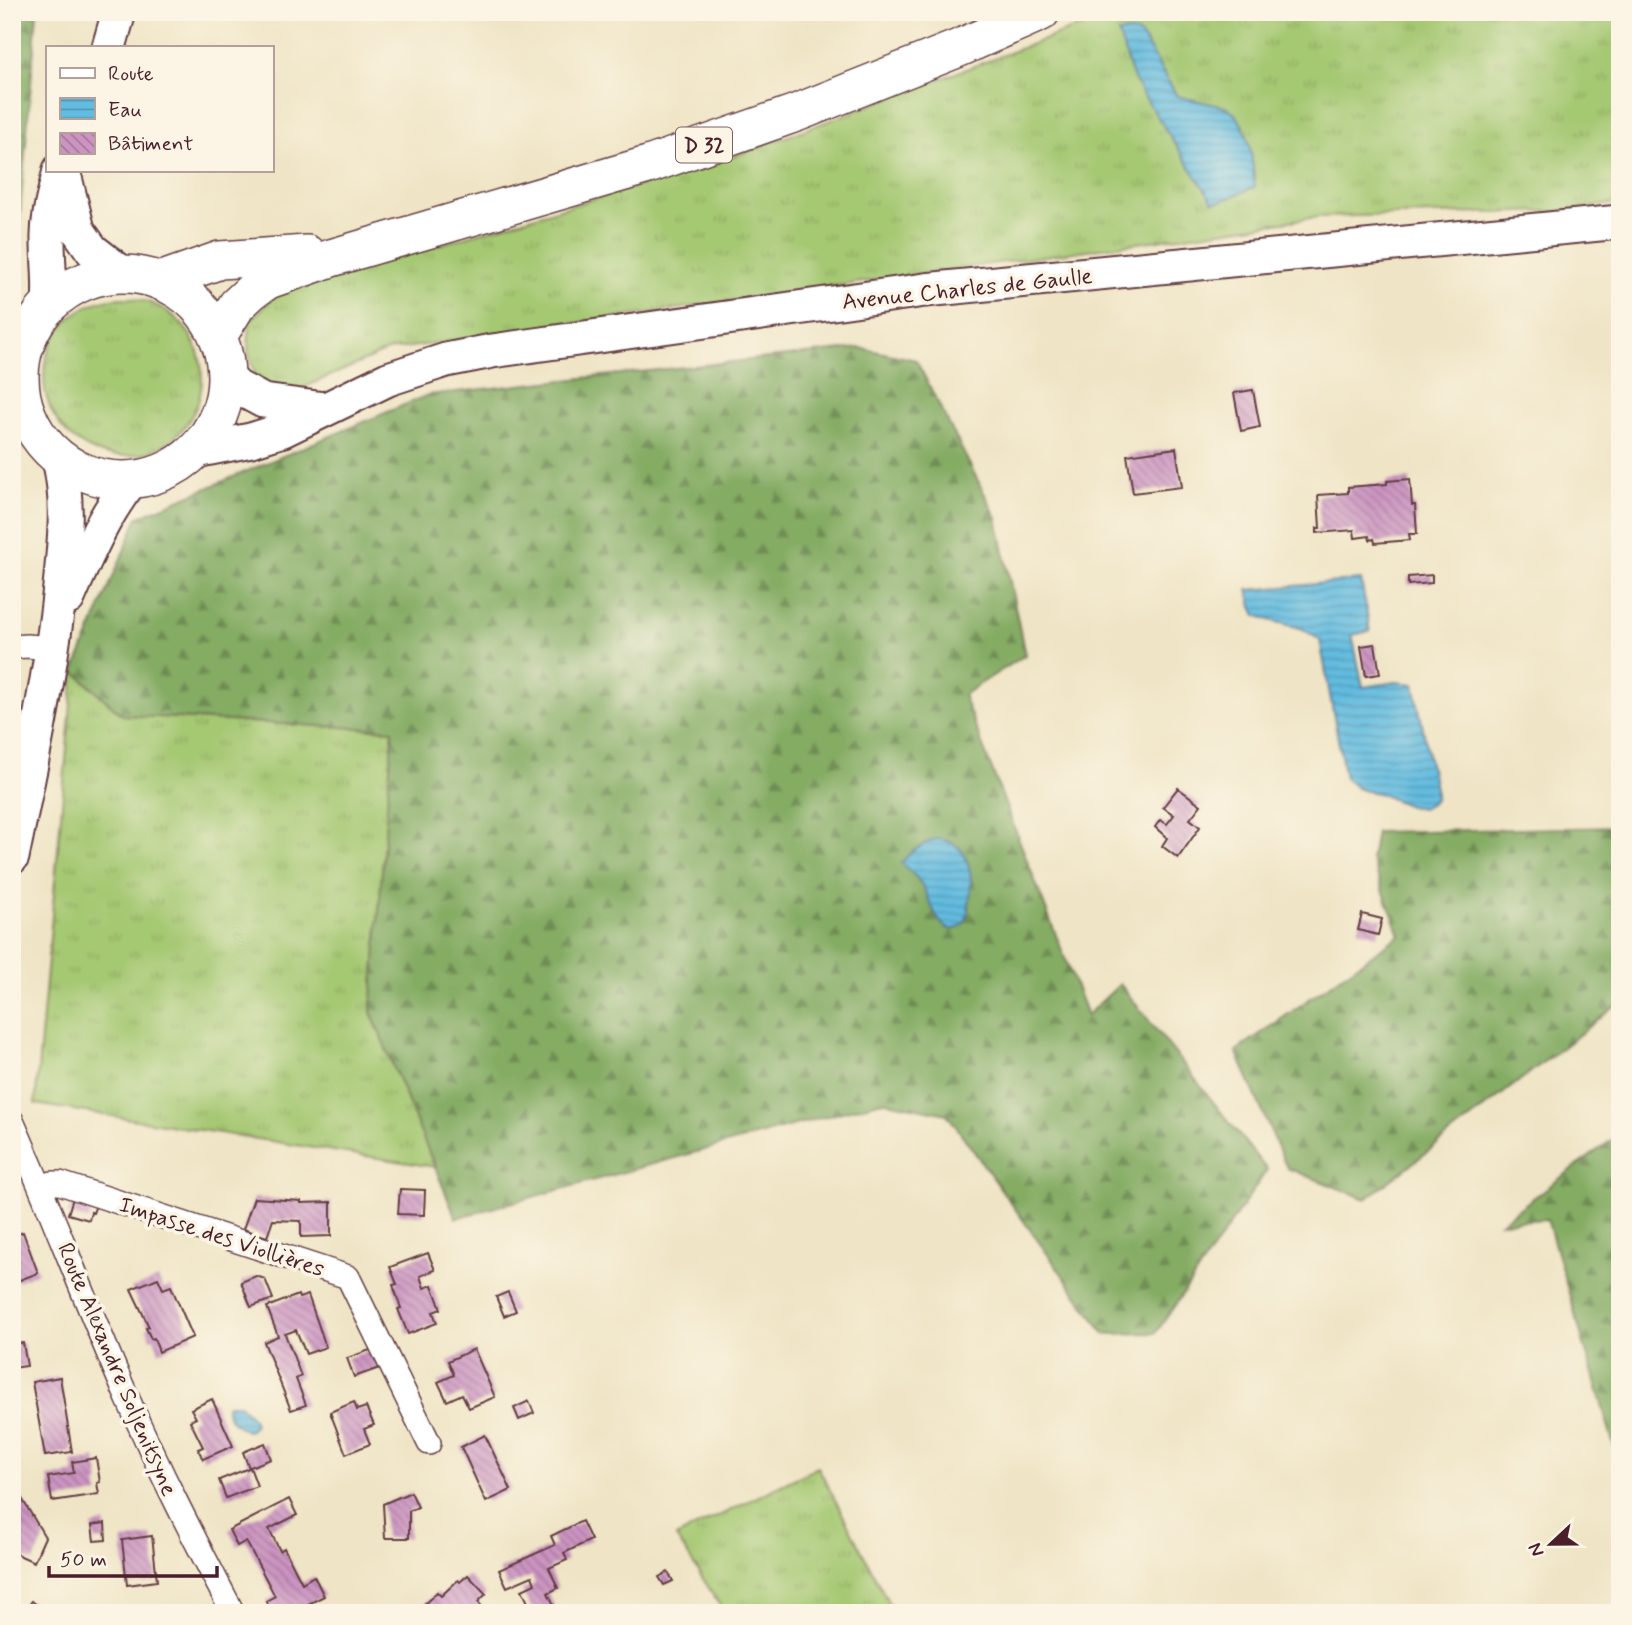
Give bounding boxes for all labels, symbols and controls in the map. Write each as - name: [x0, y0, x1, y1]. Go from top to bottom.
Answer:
- legend: [46, 46, 273, 172]
- text: Route: [108, 60, 154, 88]
- text: Eau: [108, 96, 142, 124]
- road number: D 32: [676, 128, 732, 162]
- text: Bâtiment: [108, 130, 193, 158]
- street label: Avenue Charles de Gaulle: [840, 262, 1094, 318]
- street label: Impasse des Viollières: [115, 1191, 328, 1285]
- street label: Route Alexandre Soljenitsyne: [49, 1239, 183, 1501]
- north arrow: [1516, 1510, 1586, 1580]
- scale bar: [49, 1534, 217, 1578]
- text: N: [1523, 1539, 1551, 1560]
- text: 50 m: [60, 1546, 107, 1574]

